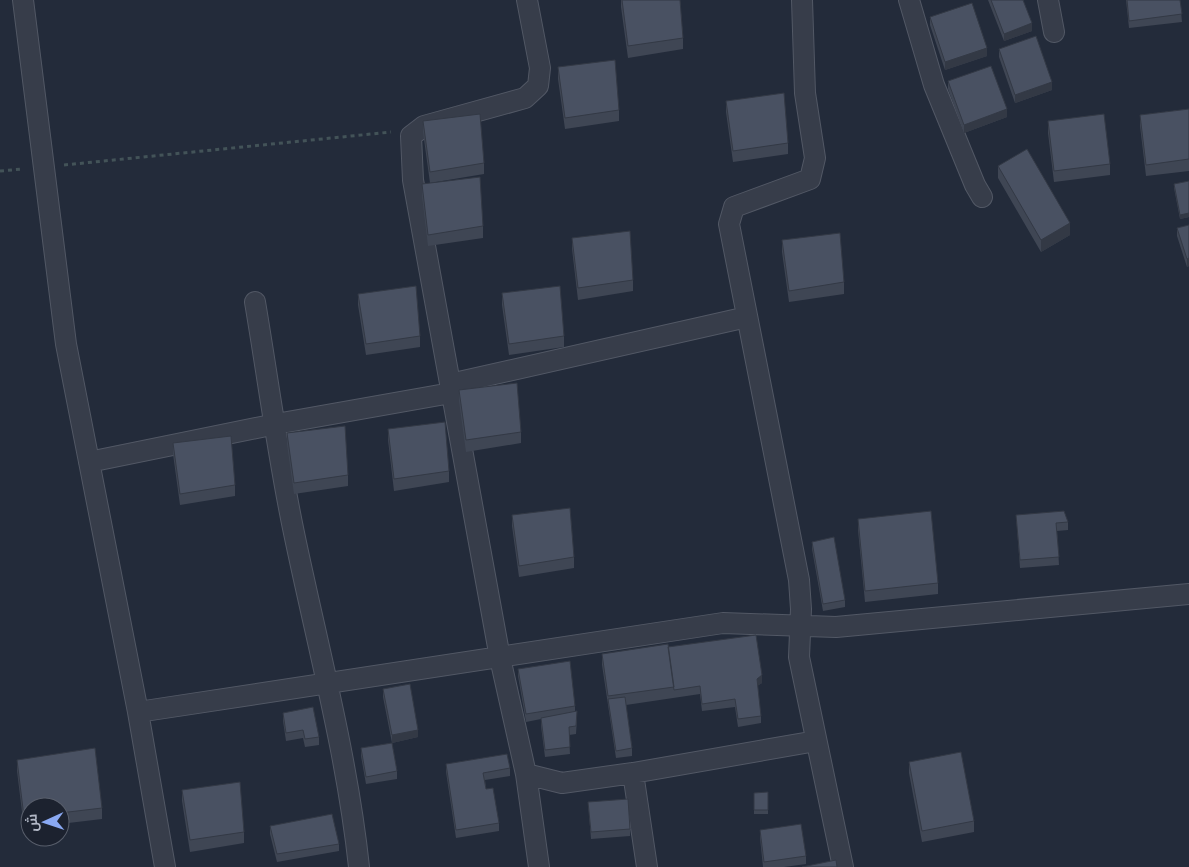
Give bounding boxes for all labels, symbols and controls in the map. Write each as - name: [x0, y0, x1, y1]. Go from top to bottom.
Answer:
- north arrow: [20, 797, 70, 847]
- text: ش: [24, 813, 41, 832]

